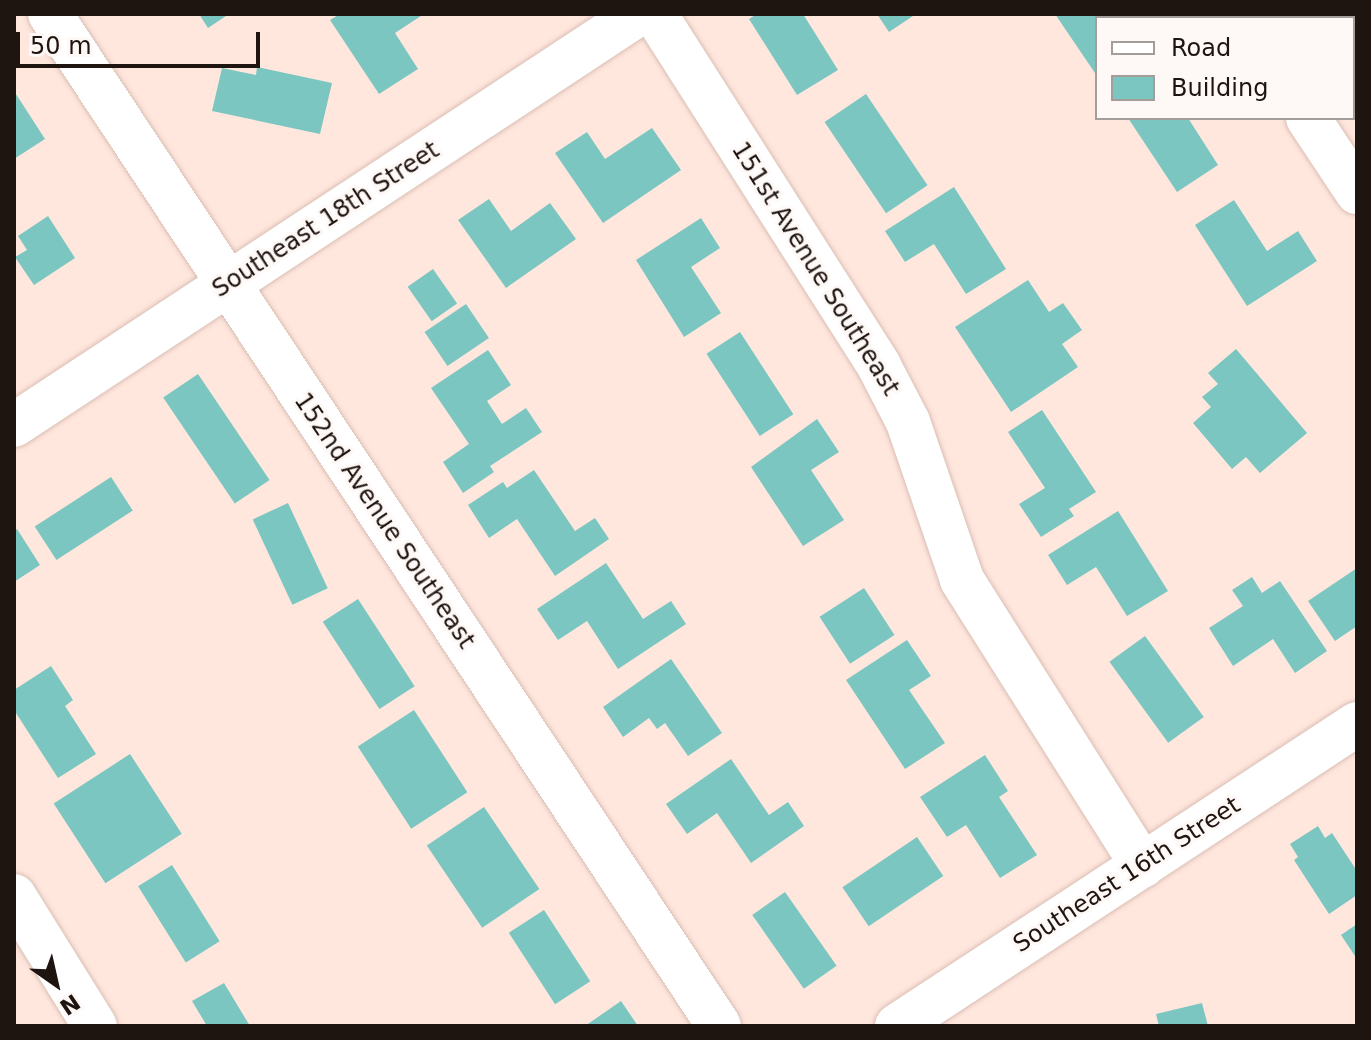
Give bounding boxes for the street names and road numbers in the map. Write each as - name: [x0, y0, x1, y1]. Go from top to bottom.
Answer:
- street label: Southeast 18th Street: [207, 136, 445, 304]
- street label: 151st Avenue Southeast: [725, 137, 905, 401]
- street label: 152nd Avenue Southeast: [288, 388, 480, 654]
- street label: Southeast 16th Street: [1008, 791, 1246, 959]

